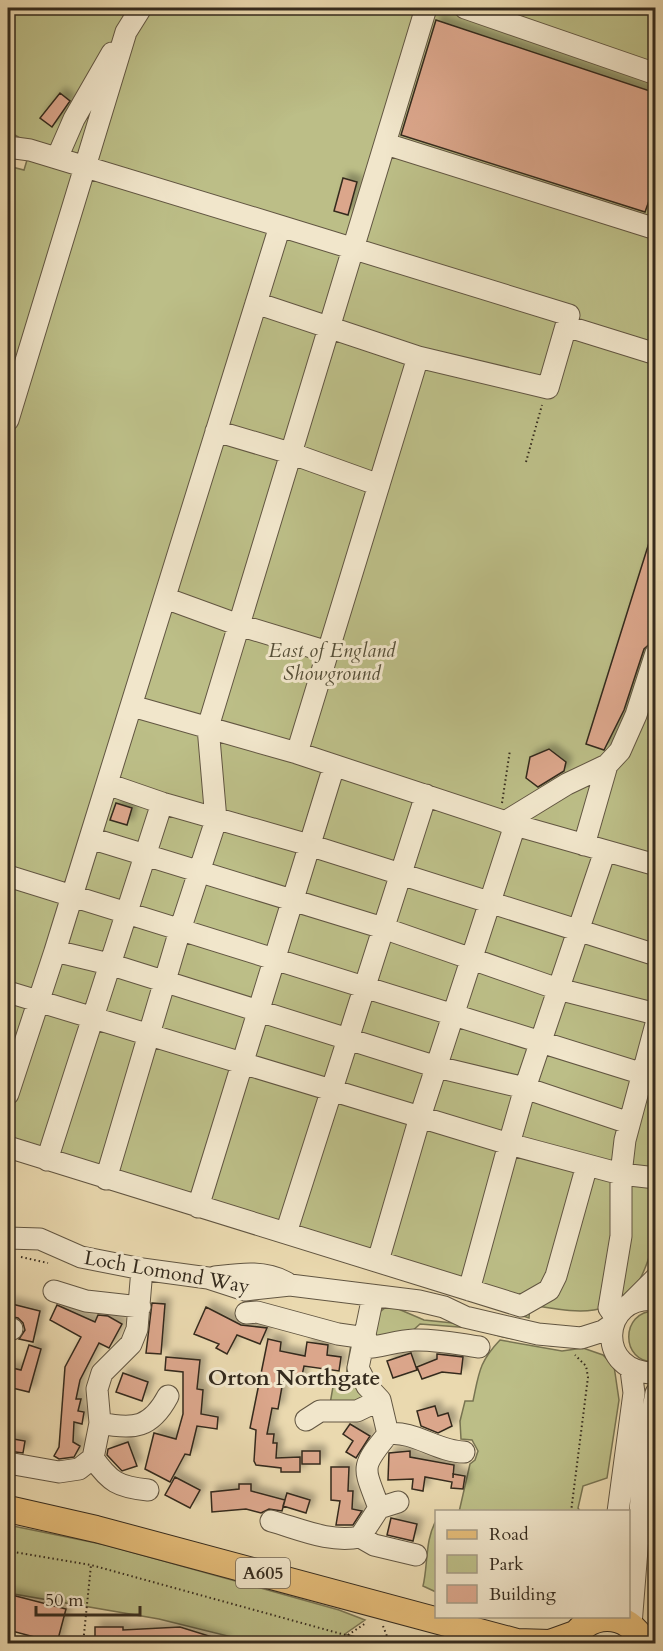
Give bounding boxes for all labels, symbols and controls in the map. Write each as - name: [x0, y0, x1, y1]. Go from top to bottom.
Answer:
- park label: East of England Showground: [269, 637, 397, 687]
- street label: Loch Lomond Way: [82, 1244, 252, 1300]
- district label: Orton Northgate: [208, 1363, 380, 1393]
- legend: [435, 1510, 630, 1618]
- text: Road: [489, 1522, 529, 1547]
- text: Park: [489, 1552, 524, 1577]
- road number: A605: [236, 1558, 290, 1588]
- scale bar: [36, 1579, 140, 1617]
- text: Building: [489, 1582, 557, 1607]
- text: 50 m: [45, 1588, 84, 1613]

